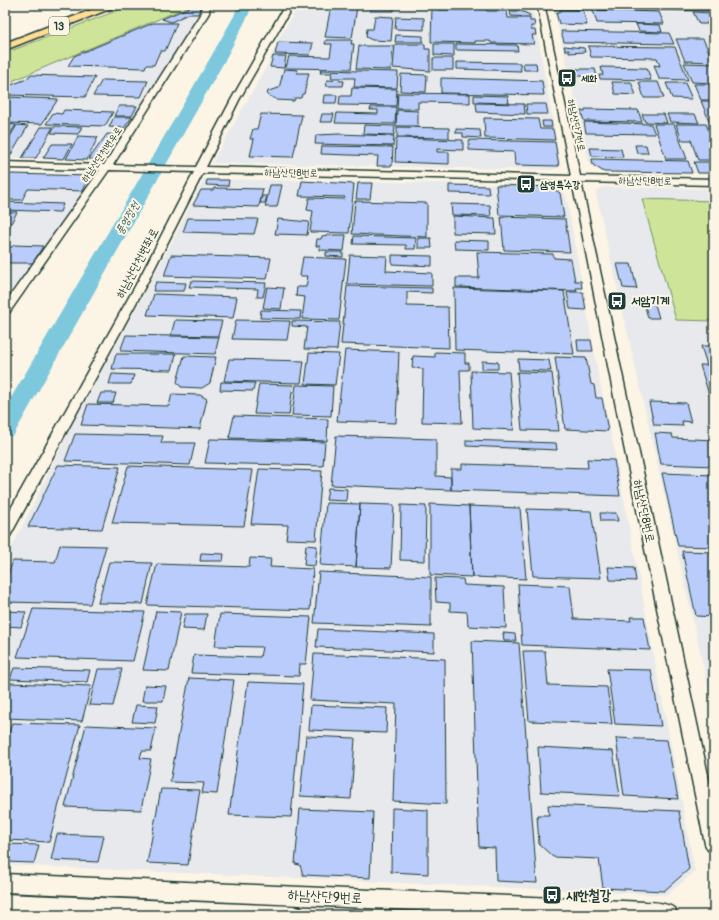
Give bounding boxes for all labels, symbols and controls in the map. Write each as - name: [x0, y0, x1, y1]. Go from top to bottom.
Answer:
- road number: 13: [49, 17, 69, 35]
- bus stop icon: 세화: [556, 67, 578, 89]
- place label: 세화: [581, 73, 598, 85]
- street label: 하남산단7번로: [565, 98, 587, 153]
- street label: 하남산단천변우로: [79, 125, 125, 185]
- street label: 하남산단8번로: [264, 167, 318, 179]
- bus stop icon: 삼영특수강: [515, 173, 537, 195]
- street label: 하남산단8번로: [618, 175, 672, 187]
- place label: 삼영특수강: [540, 179, 580, 191]
- water label: 풍영정천: [113, 199, 142, 237]
- street label: 하남산단천변좌로: [113, 226, 162, 301]
- bus stop icon: 서암기계: [606, 290, 628, 312]
- place label: 서암기계: [631, 294, 670, 309]
- street label: 하남산단8번로: [630, 478, 658, 544]
- bus stop icon: 새한철강: [541, 884, 563, 906]
- street label: 하남산단9번로: [287, 886, 363, 907]
- place label: 새한철강: [566, 887, 612, 904]

